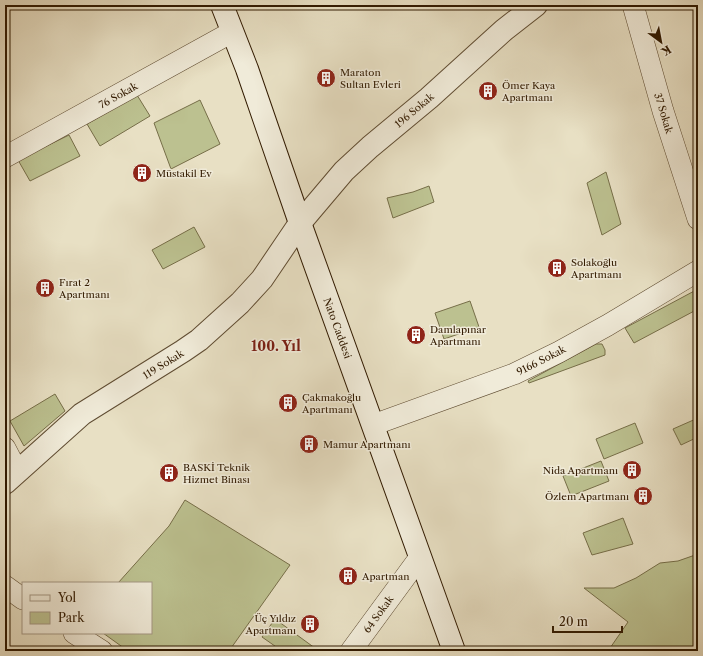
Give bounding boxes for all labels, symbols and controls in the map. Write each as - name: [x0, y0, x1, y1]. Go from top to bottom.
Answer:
- north arrow: [641, 22, 681, 62]
- text: K: [658, 42, 674, 59]
- place label: Maraton Sultan Evleri: [340, 66, 401, 91]
- building icon: Maraton Sultan Evleri: [315, 67, 337, 89]
- street label: 76 Sokak: [97, 79, 141, 111]
- place label: Ömer Kaya Apartmanı: [501, 79, 556, 104]
- building icon: Ömer Kaya Apartmanı: [477, 80, 499, 102]
- street label: 196 Sokak: [392, 89, 438, 131]
- street label: 37 Sokak: [651, 91, 676, 136]
- building icon: Müstakil Ev: [131, 162, 153, 184]
- place label: Müstakil Ev: [156, 167, 212, 180]
- place label: Solakoğlu Apartmanı: [570, 256, 622, 281]
- building icon: Solakoğlu Apartmanı: [546, 257, 568, 279]
- place label: Fırat 2 Apartmanı: [58, 276, 110, 301]
- building icon: Fırat 2 Apartmanı: [34, 277, 56, 299]
- street label: Nato Caddesi: [321, 296, 355, 360]
- place label: Damlapınar Apartmanı: [429, 323, 487, 348]
- building icon: Damlapınar Apartmanı: [405, 324, 427, 346]
- district label: 100. Yıl: [251, 337, 301, 355]
- street label: 9166 Sokak: [515, 342, 569, 378]
- street label: 119 Sokak: [140, 346, 187, 382]
- place label: Çakmakoğlu Apartmanı: [301, 391, 361, 416]
- building icon: Çakmakoğlu Apartmanı: [277, 392, 299, 414]
- building icon: Mamur Apartmanı: [298, 433, 320, 455]
- place label: Mamur Apartmanı: [323, 438, 411, 451]
- building icon: Nida Apartmanı: [621, 459, 643, 481]
- place label: BASKİ Teknik Hizmet Binası: [183, 461, 251, 486]
- building icon: BASKİ Teknik Hizmet Binası: [158, 462, 180, 484]
- place label: Nida Apartmanı: [543, 464, 618, 477]
- building icon: Özlem Apartmanı: [632, 485, 654, 507]
- place label: Özlem Apartmanı: [545, 490, 629, 503]
- building icon: Apartman: [337, 565, 359, 587]
- place label: Apartman: [361, 570, 410, 583]
- legend: [22, 582, 152, 634]
- text: Yol: [57, 590, 76, 605]
- street label: 64 Sokak: [360, 592, 397, 636]
- scale bar: [553, 608, 622, 634]
- text: Park: [58, 610, 85, 625]
- place label: Üç Yıldız Apartmanı: [245, 612, 296, 637]
- building icon: Üç Yıldız Apartmanı: [299, 613, 321, 635]
- text: 20 m: [559, 614, 588, 629]

